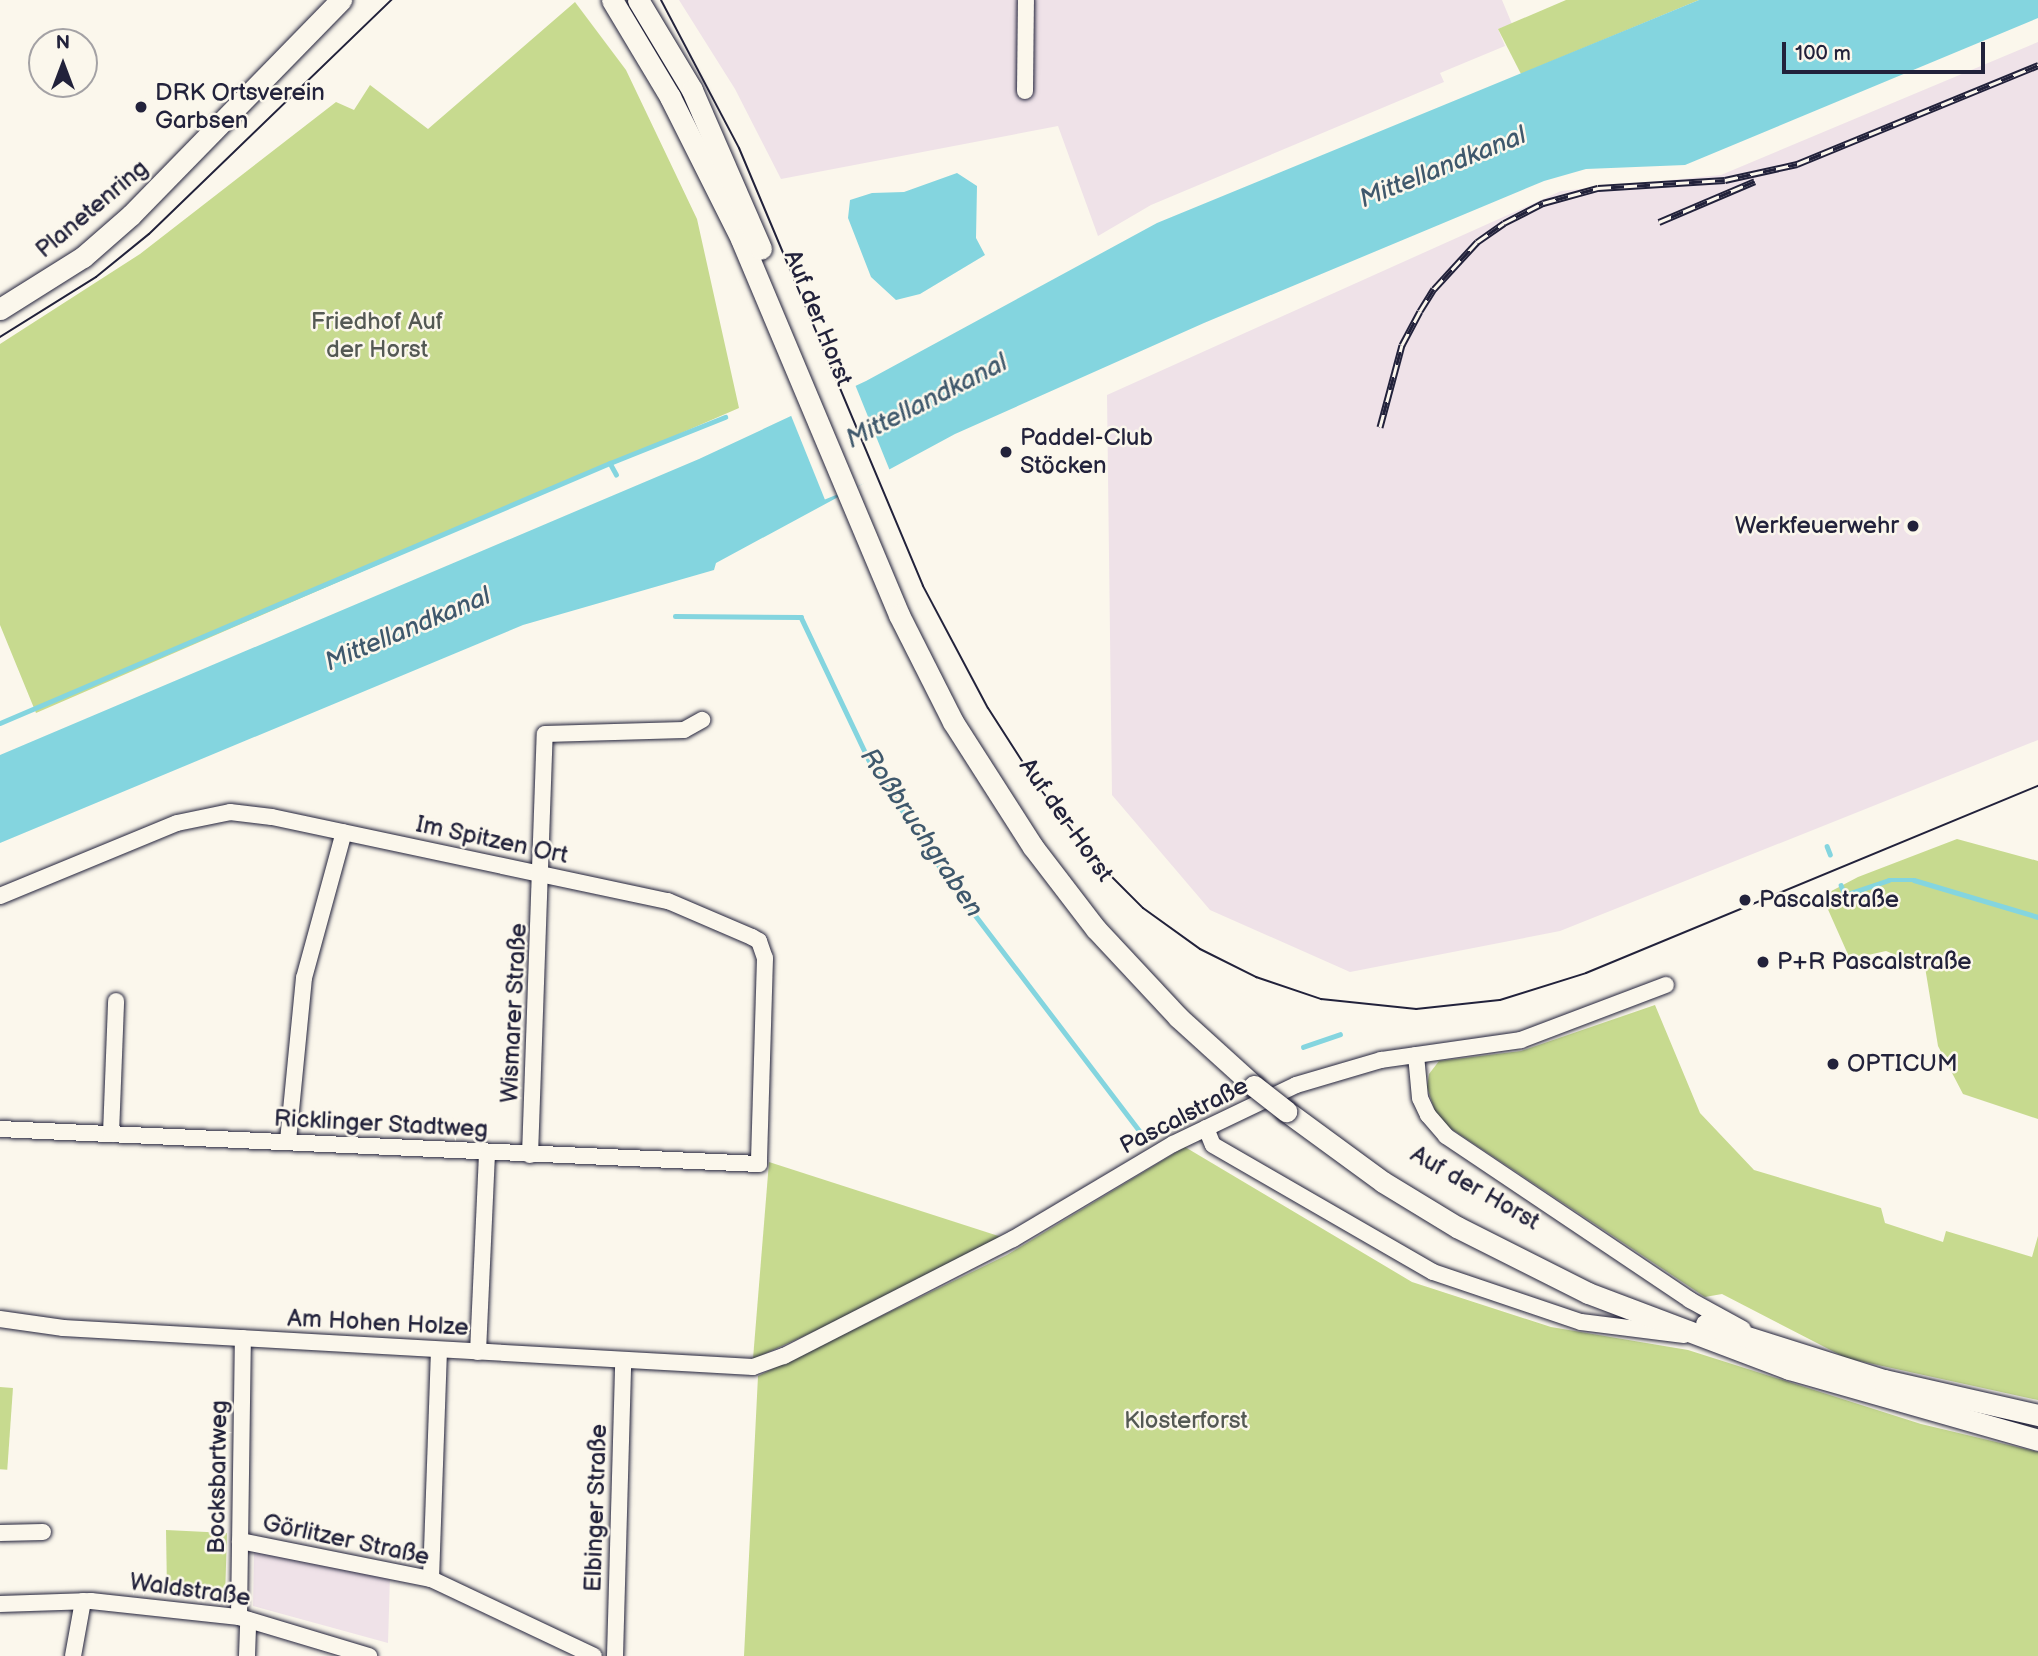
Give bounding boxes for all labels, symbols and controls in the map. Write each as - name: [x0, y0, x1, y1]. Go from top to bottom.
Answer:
- north arrow: [28, 28, 98, 98]
- scale bar: [1786, 28, 1989, 72]
- text: N: [56, 32, 70, 55]
- text: 100 m: [1795, 41, 1851, 66]
- place label: DRK Ortsverein Garbsen: [155, 79, 325, 135]
- marker: DRK Ortsverein Garbsen: [133, 99, 149, 115]
- water label: Mittellandkanal: [1355, 120, 1531, 216]
- street label: Planetenring: [30, 154, 154, 264]
- street label: Auf der Horst: [778, 246, 858, 390]
- park label: Friedhof Auf der Horst: [311, 308, 443, 364]
- water label: Mittellandkanal: [841, 348, 1013, 456]
- place label: Paddel-Club Stöcken: [1020, 424, 1153, 480]
- marker: Paddel-Club Stöcken: [998, 444, 1014, 460]
- place label: Werkfeuerwehr: [1735, 512, 1899, 540]
- marker: Werkfeuerwehr: [1905, 518, 1921, 534]
- water label: Mittellandkanal: [320, 581, 496, 679]
- water label: Roßbruchgraben: [853, 742, 989, 924]
- street label: Auf der Horst: [1013, 753, 1119, 887]
- street label: Im Spitzen Ort: [413, 810, 571, 870]
- place label: Pascalstraße: [1759, 886, 1899, 914]
- marker: Pascalstraße: [1737, 892, 1753, 908]
- street label: Wismarer Straße: [495, 922, 533, 1104]
- place label: P+R Pascalstraße: [1777, 948, 1972, 976]
- marker: P+R Pascalstraße: [1755, 954, 1771, 970]
- place label: OPTICUM: [1847, 1050, 1958, 1078]
- marker: OPTICUM: [1825, 1056, 1841, 1072]
- street label: Pascalstraße: [1115, 1071, 1253, 1161]
- street label: Ricklinger Stadtweg: [273, 1104, 489, 1144]
- street label: Auf der Horst: [1405, 1140, 1545, 1236]
- street label: Am Hohen Holze: [287, 1304, 469, 1342]
- street label: Bocksbartweg: [202, 1400, 234, 1554]
- park label: Klosterforst: [1124, 1407, 1248, 1435]
- street label: Elbinger Straße: [579, 1423, 613, 1593]
- street label: Görlitzer Straße: [260, 1508, 432, 1572]
- street label: Waldstraße: [128, 1567, 252, 1613]

